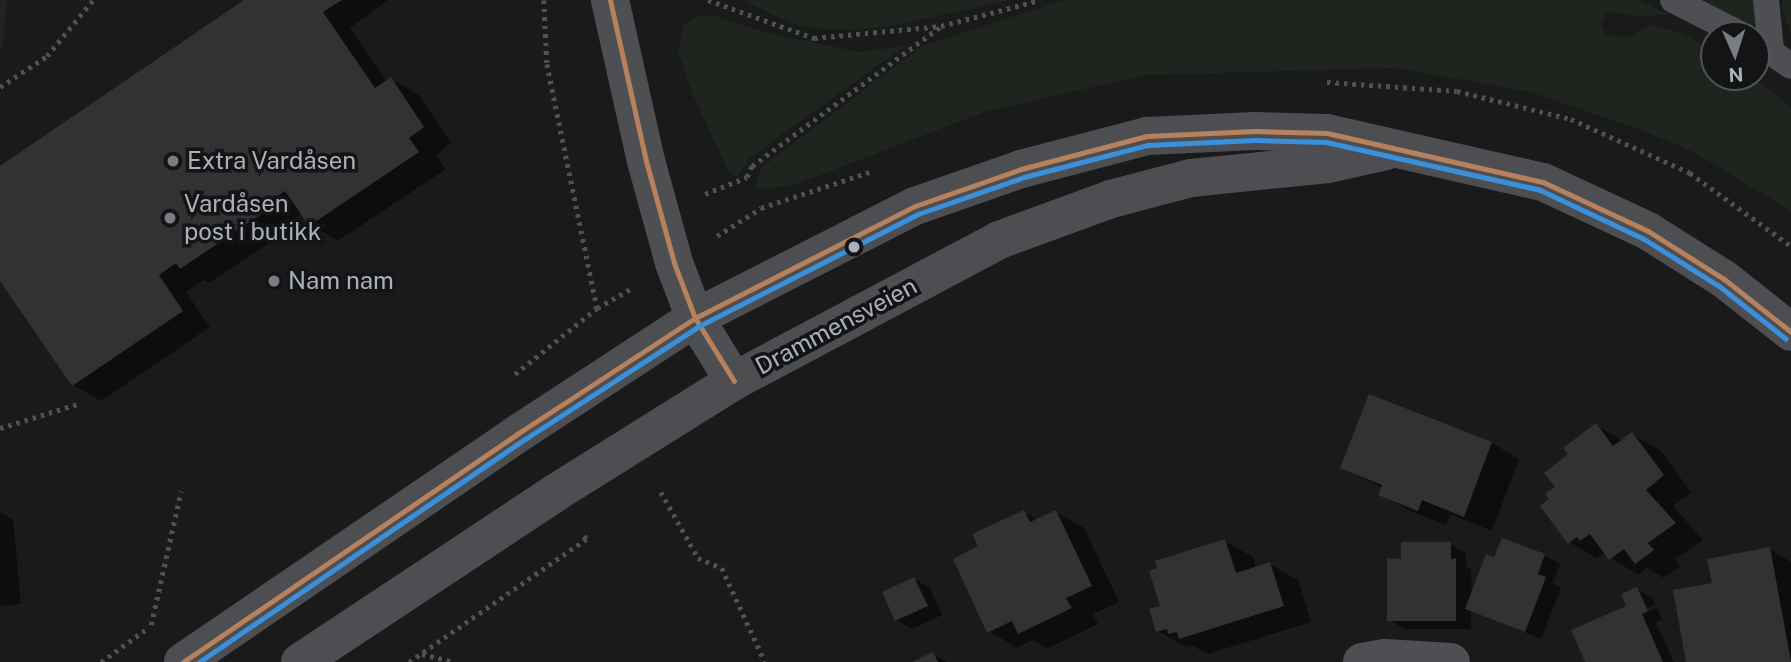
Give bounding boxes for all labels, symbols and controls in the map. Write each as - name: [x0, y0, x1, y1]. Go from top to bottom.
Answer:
- north arrow: [1700, 21, 1770, 91]
- text: N: [1728, 64, 1744, 86]
- place label: Extra Vardåsen: [187, 147, 357, 175]
- marker: Extra Vardåsen: [165, 153, 181, 169]
- place label: Vardåsen post i butikk: [184, 190, 321, 246]
- marker: Vardåsen post i butikk: [162, 210, 178, 226]
- unlabelled marker: [847, 240, 861, 254]
- place label: Nam nam: [288, 267, 394, 295]
- street label: Drammensveien: [750, 271, 922, 381]
- marker: Nam nam: [266, 273, 282, 289]

